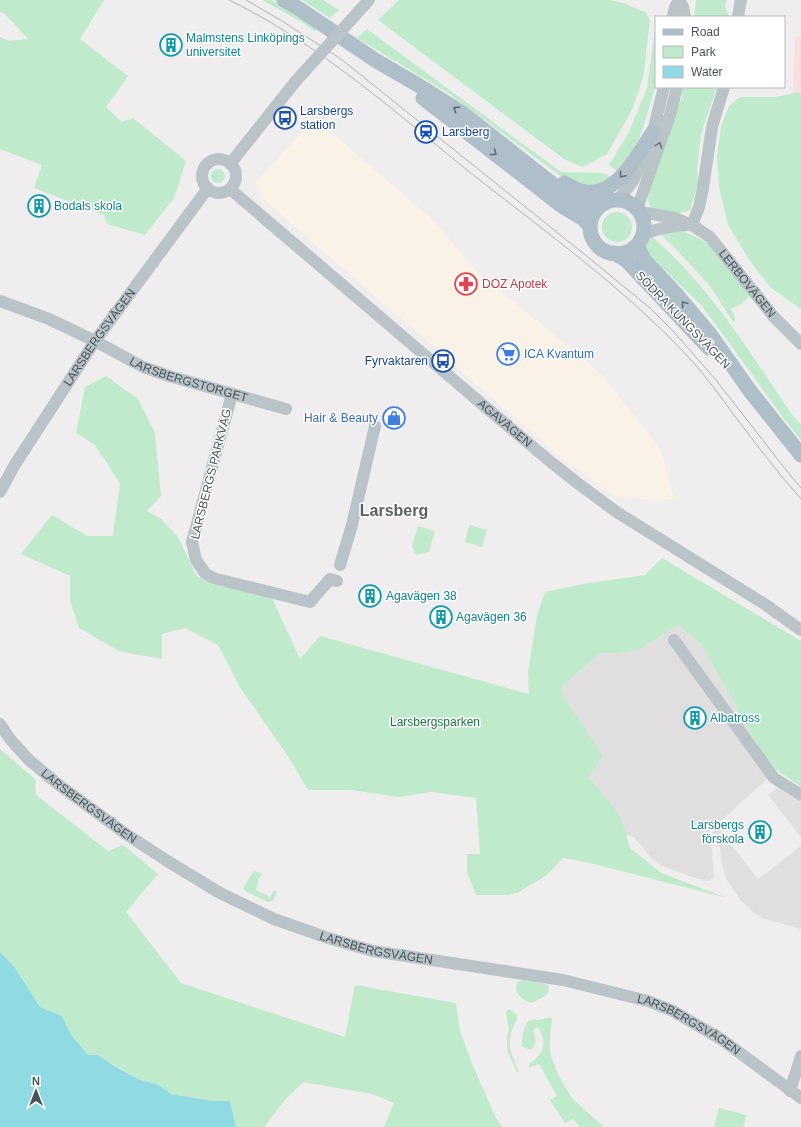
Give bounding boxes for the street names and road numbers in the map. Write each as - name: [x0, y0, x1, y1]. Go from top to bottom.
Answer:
- street label: LERBOVÄGEN: [716, 247, 778, 320]
- street label: SÖDRA KUNGSVÄGEN: [633, 268, 733, 372]
- street label: LARSBERGSVÄGEN: [61, 286, 138, 389]
- street label: LARSBERGSTORGET: [127, 354, 250, 405]
- street label: AGAVÄGEN: [475, 396, 535, 450]
- street label: LARSBERGS PARKVÄG: [188, 407, 234, 541]
- street label: LARSBERGSVÄGEN: [38, 766, 139, 846]
- street label: LARSBERGSVÄGEN: [318, 929, 434, 967]
- street label: LARSBERGSVÄGEN: [636, 992, 743, 1058]

